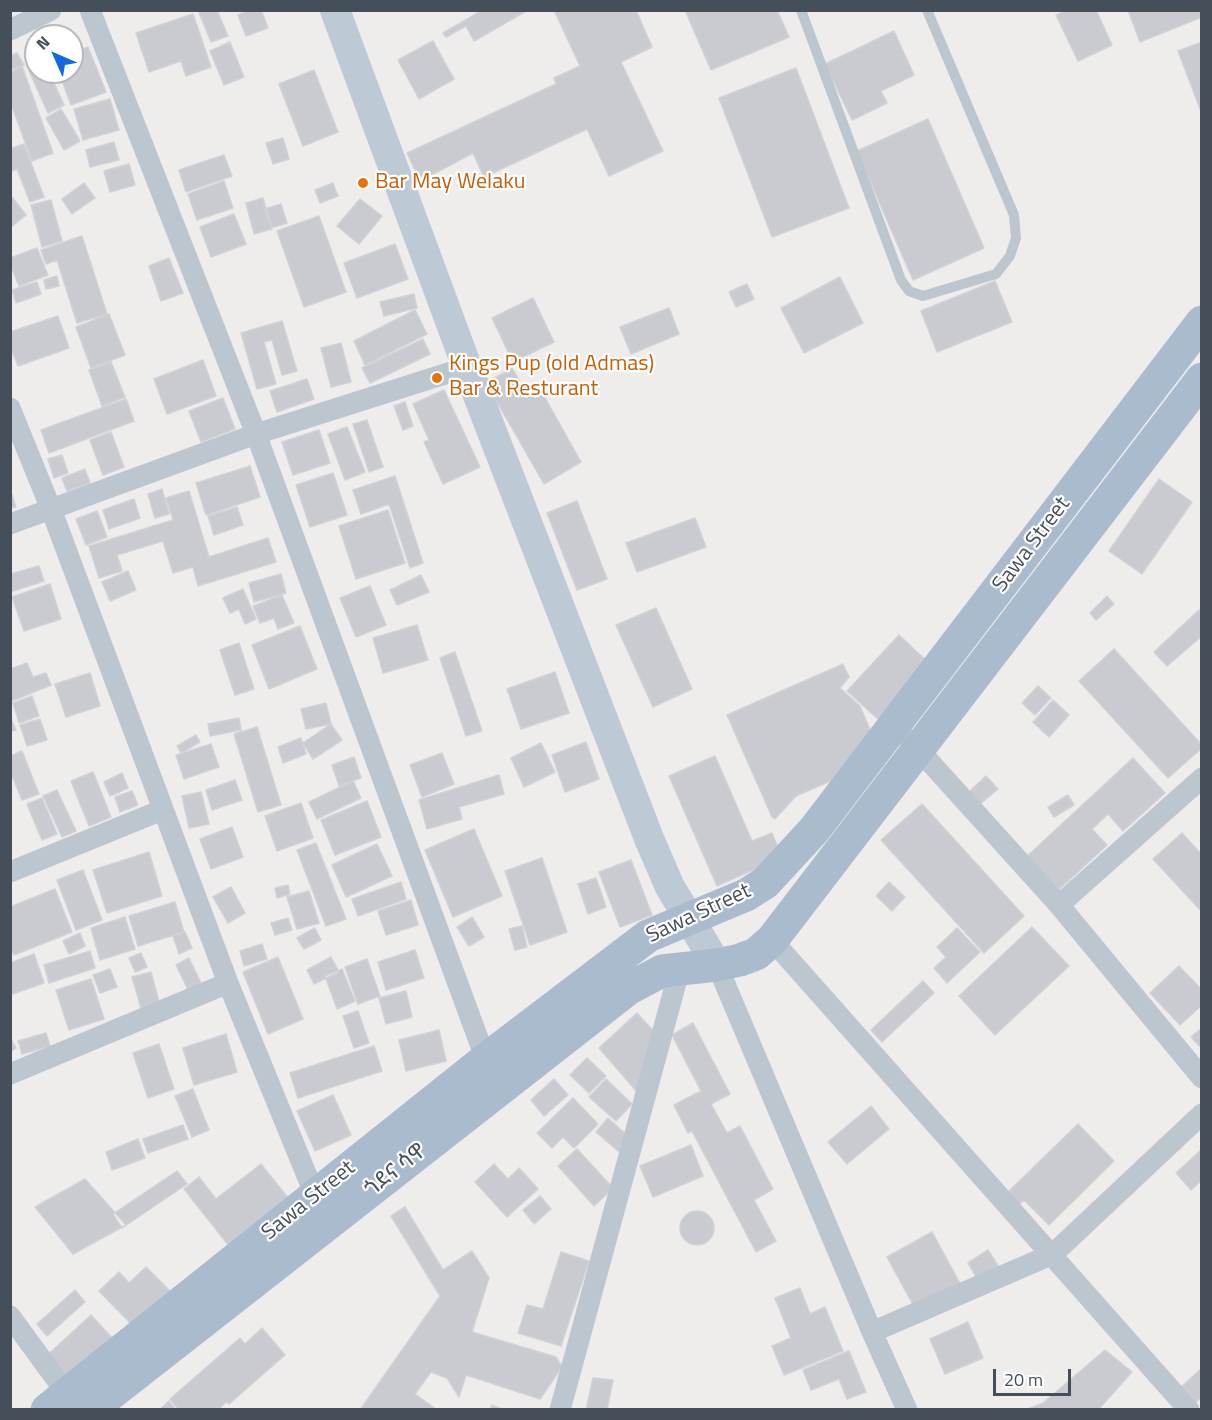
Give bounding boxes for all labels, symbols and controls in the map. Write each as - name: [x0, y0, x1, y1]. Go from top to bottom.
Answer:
- north arrow: [24, 24, 84, 84]
- text: N: [30, 30, 55, 55]
- place label: Bar May Welaku: [375, 170, 525, 196]
- marker: Bar May Welaku: [356, 176, 370, 190]
- place label: Kings Pup (old Admas) Bar & Resturant: [449, 352, 654, 404]
- marker: Kings Pup (old Admas) Bar & Resturant: [430, 371, 444, 385]
- street label: Sawa Street: [988, 492, 1076, 598]
- street label: Sawa Street: [643, 878, 755, 950]
- street label: ጎደና ሳዋ: [360, 1139, 432, 1203]
- street label: Sawa Street: [257, 1155, 361, 1247]
- scale bar: [996, 1357, 1074, 1395]
- text: 20 m: [1004, 1366, 1043, 1393]

